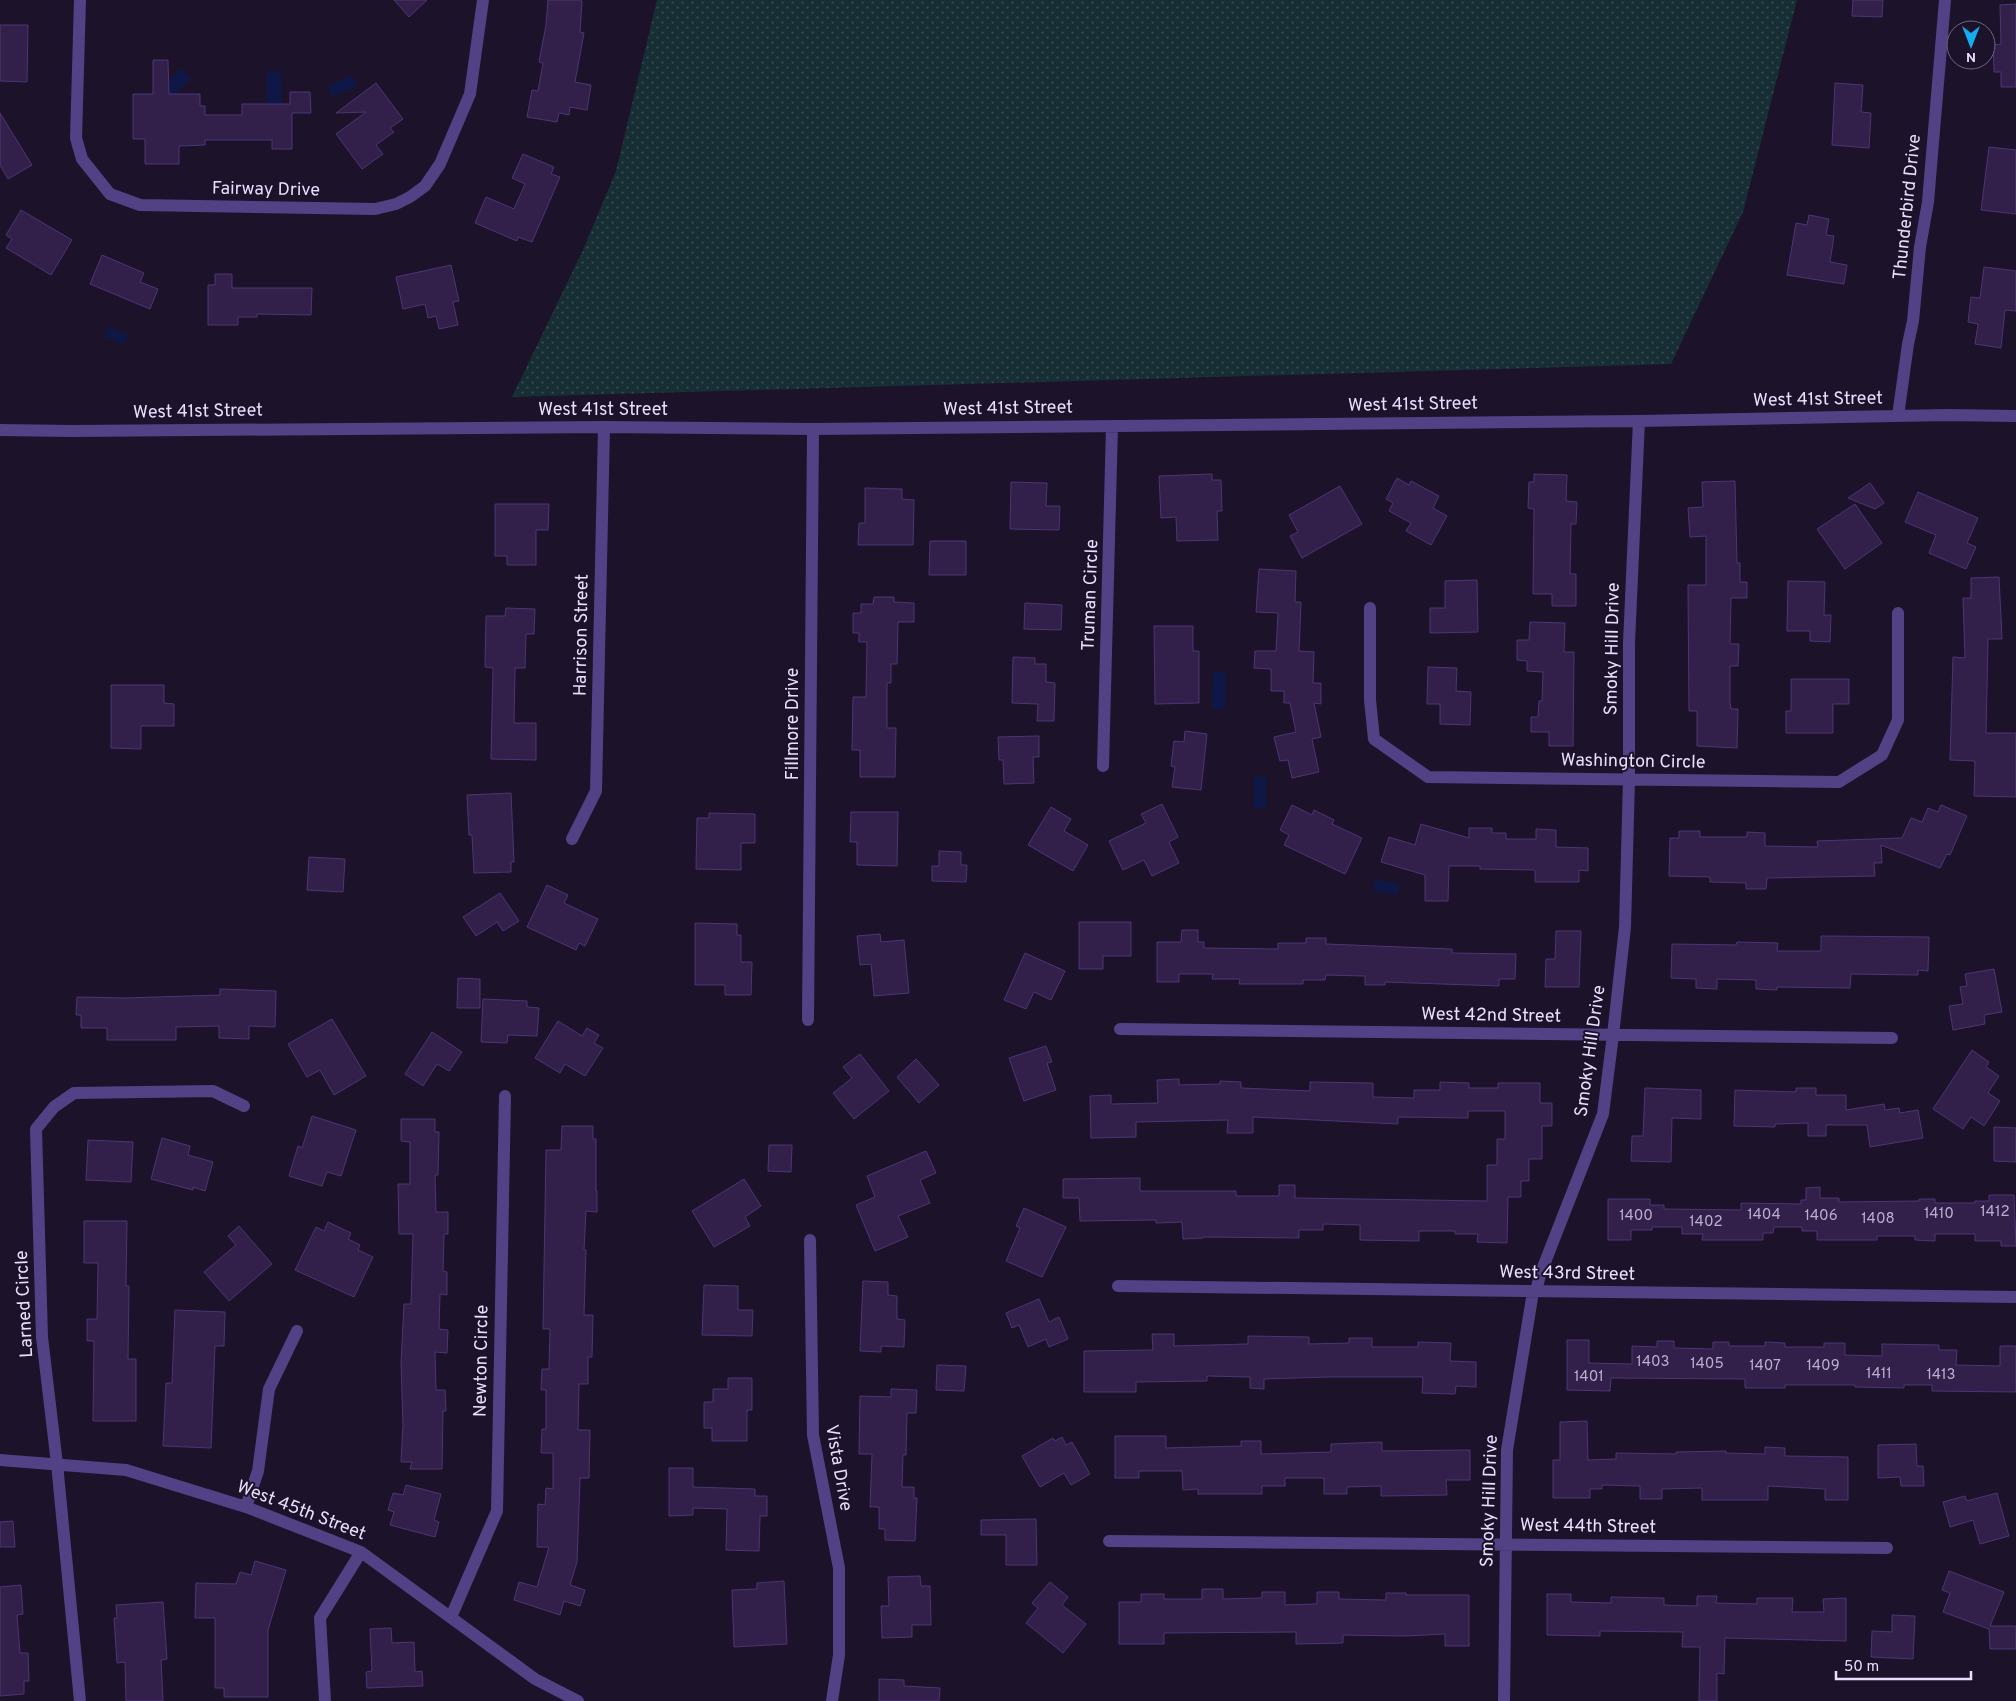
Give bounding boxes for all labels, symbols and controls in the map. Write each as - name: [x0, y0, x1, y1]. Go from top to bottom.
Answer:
- north arrow: [1946, 20, 1996, 70]
- text: N: [1966, 48, 1976, 65]
- street label: Thunderbird Drive: [1889, 133, 1927, 281]
- street label: Fairway Drive: [212, 178, 320, 202]
- street label: West 41st Street: [1753, 387, 1883, 413]
- street label: West 41st Street: [1348, 392, 1478, 418]
- street label: West 41st Street: [943, 396, 1073, 422]
- street label: West 41st Street: [133, 399, 263, 425]
- street label: West 41st Street: [538, 399, 668, 422]
- street label: Truman Circle: [1078, 539, 1104, 651]
- street label: Harrison Street: [569, 574, 595, 696]
- street label: Smoky Hill Drive: [1600, 582, 1626, 716]
- street label: Fillmore Drive: [782, 668, 805, 780]
- street label: Washington Circle: [1560, 749, 1706, 775]
- street label: Smoky Hill Drive: [1570, 984, 1612, 1118]
- street label: West 42nd Street: [1421, 1003, 1561, 1029]
- house number: 1412: [1980, 1203, 2010, 1222]
- house number: 1410: [1924, 1205, 1954, 1224]
- house number: 1404: [1747, 1206, 1781, 1225]
- house number: 1400: [1619, 1207, 1653, 1226]
- house number: 1406: [1804, 1207, 1838, 1226]
- house number: 1408: [1861, 1210, 1895, 1229]
- house number: 1402: [1689, 1213, 1723, 1232]
- street label: Larned Circle: [11, 1250, 39, 1358]
- street label: West 43rd Street: [1499, 1261, 1635, 1287]
- street label: Newton Circle: [470, 1305, 494, 1417]
- house number: 1403: [1636, 1353, 1670, 1372]
- house number: 1405: [1690, 1355, 1724, 1374]
- house number: 1407: [1749, 1357, 1781, 1376]
- house number: 1409: [1806, 1357, 1840, 1376]
- house number: 1411: [1866, 1365, 1892, 1384]
- house number: 1413: [1926, 1366, 1956, 1385]
- house number: 1401: [1574, 1368, 1604, 1387]
- street label: Vista Drive: [819, 1423, 857, 1513]
- street label: Smoky Hill Drive: [1476, 1434, 1504, 1568]
- street label: West 45th Street: [233, 1476, 369, 1546]
- street label: West 44th Street: [1520, 1514, 1656, 1540]
- scale bar: [1836, 1648, 1971, 1680]
- text: 50 m: [1844, 1658, 1879, 1677]

